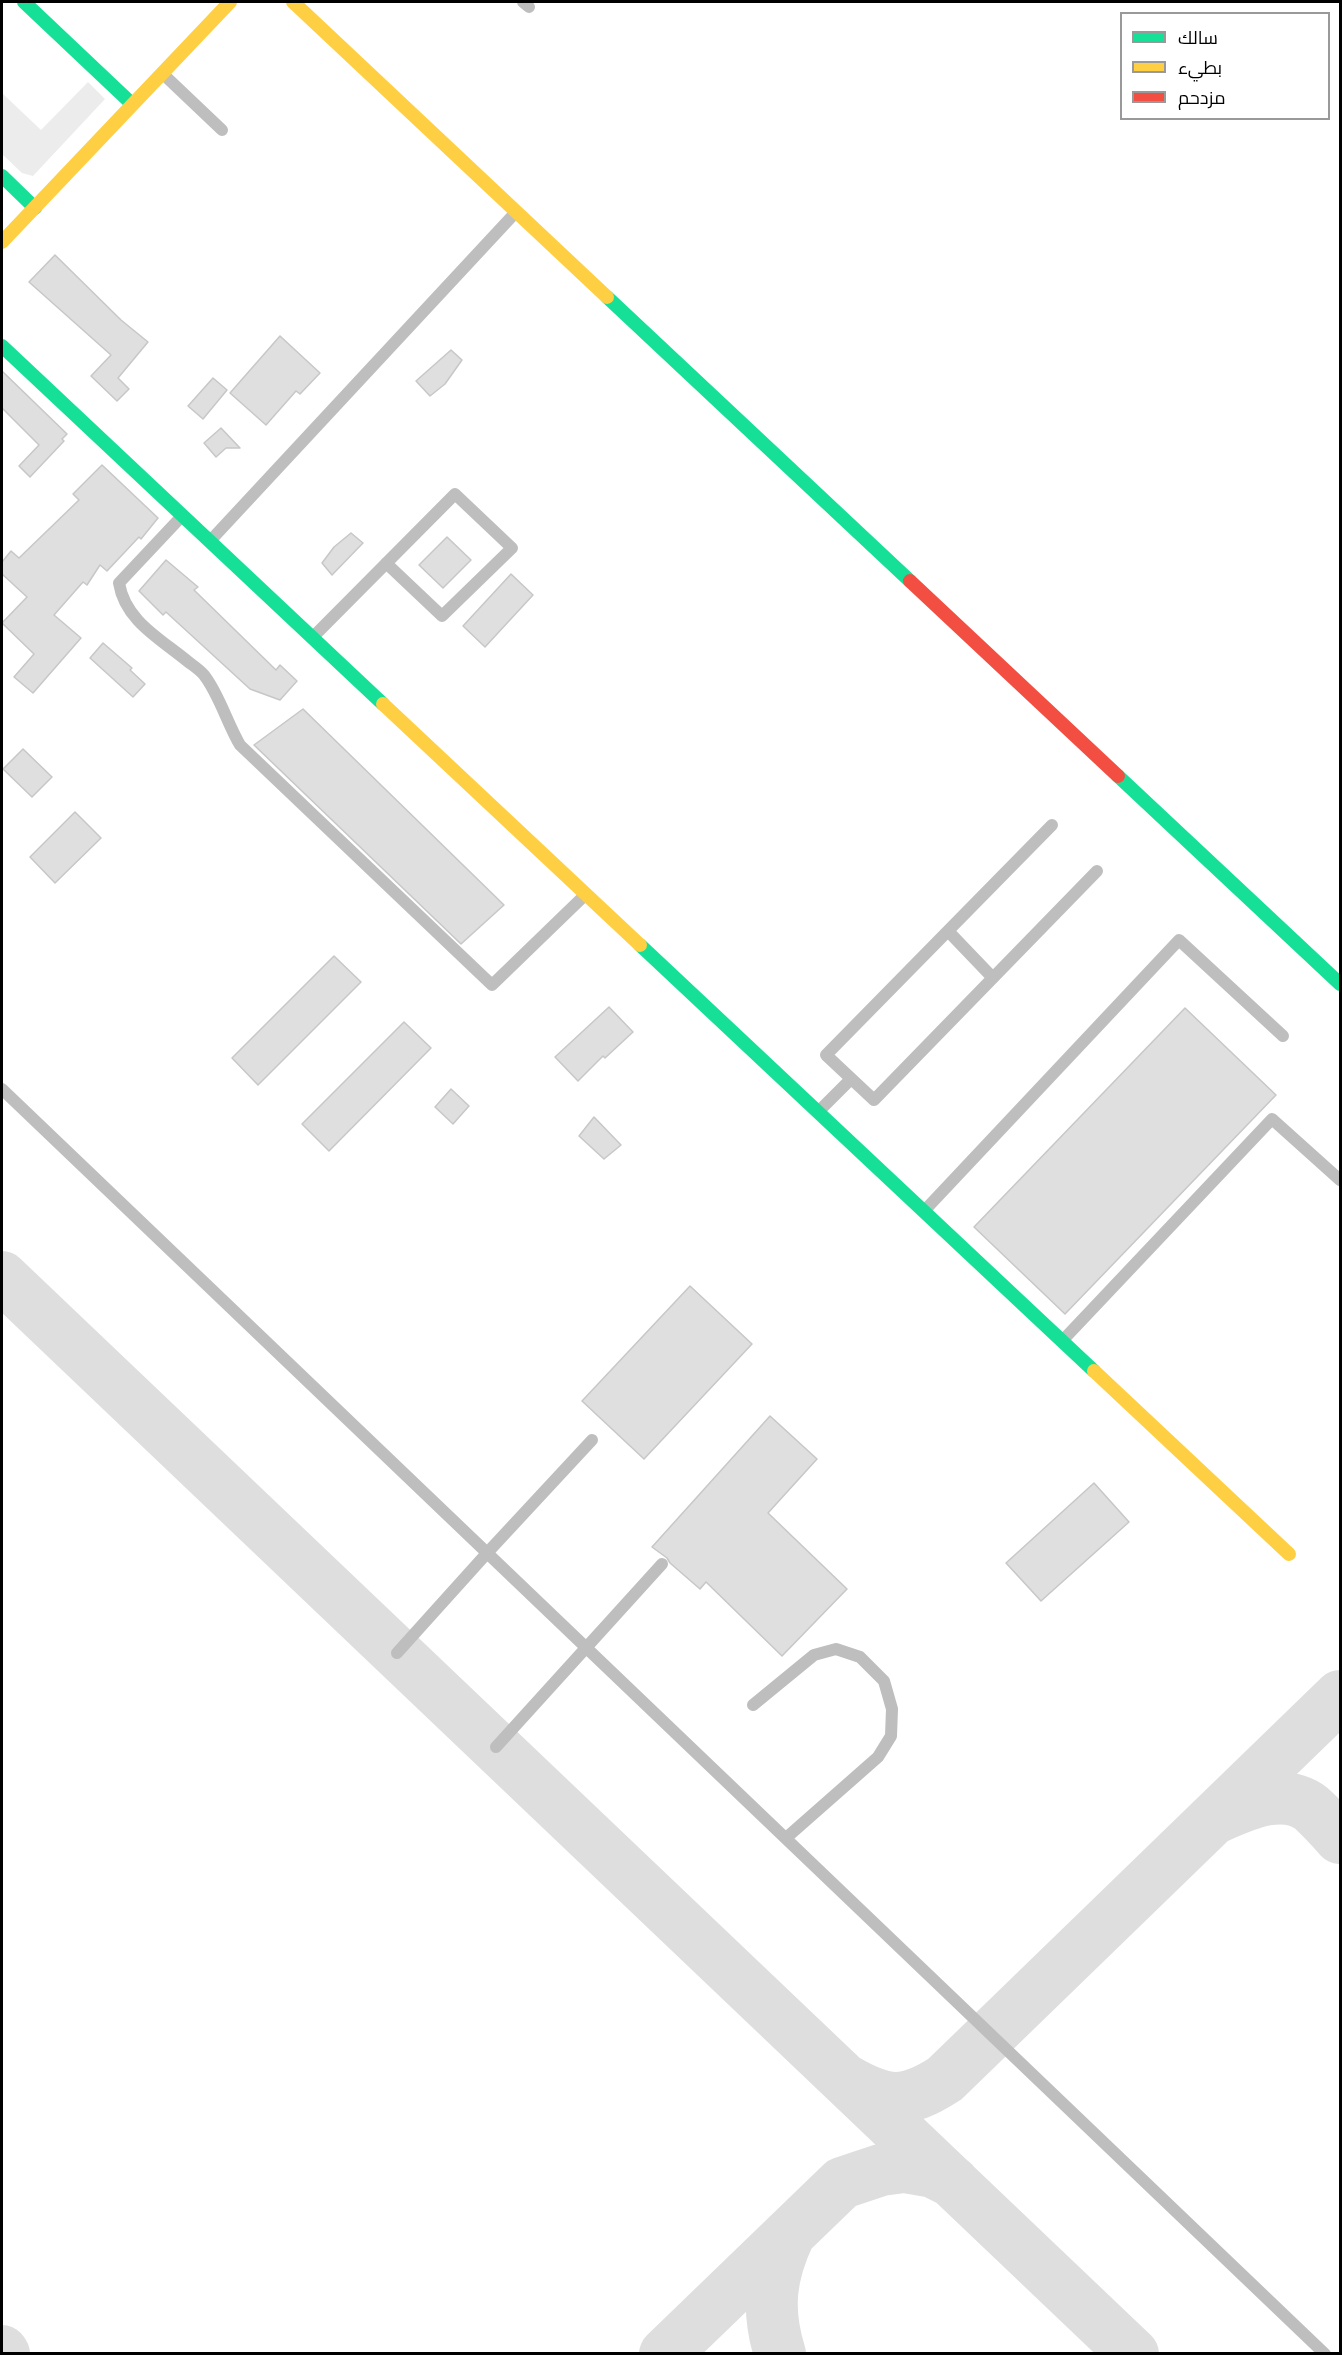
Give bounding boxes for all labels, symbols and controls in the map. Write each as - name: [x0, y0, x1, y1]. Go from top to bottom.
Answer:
- legend: [1120, 12, 1330, 120]
- text: سالك: [1178, 26, 1218, 50]
- text: بطيء: [1178, 56, 1222, 80]
- text: مزدحم: [1178, 86, 1226, 110]

